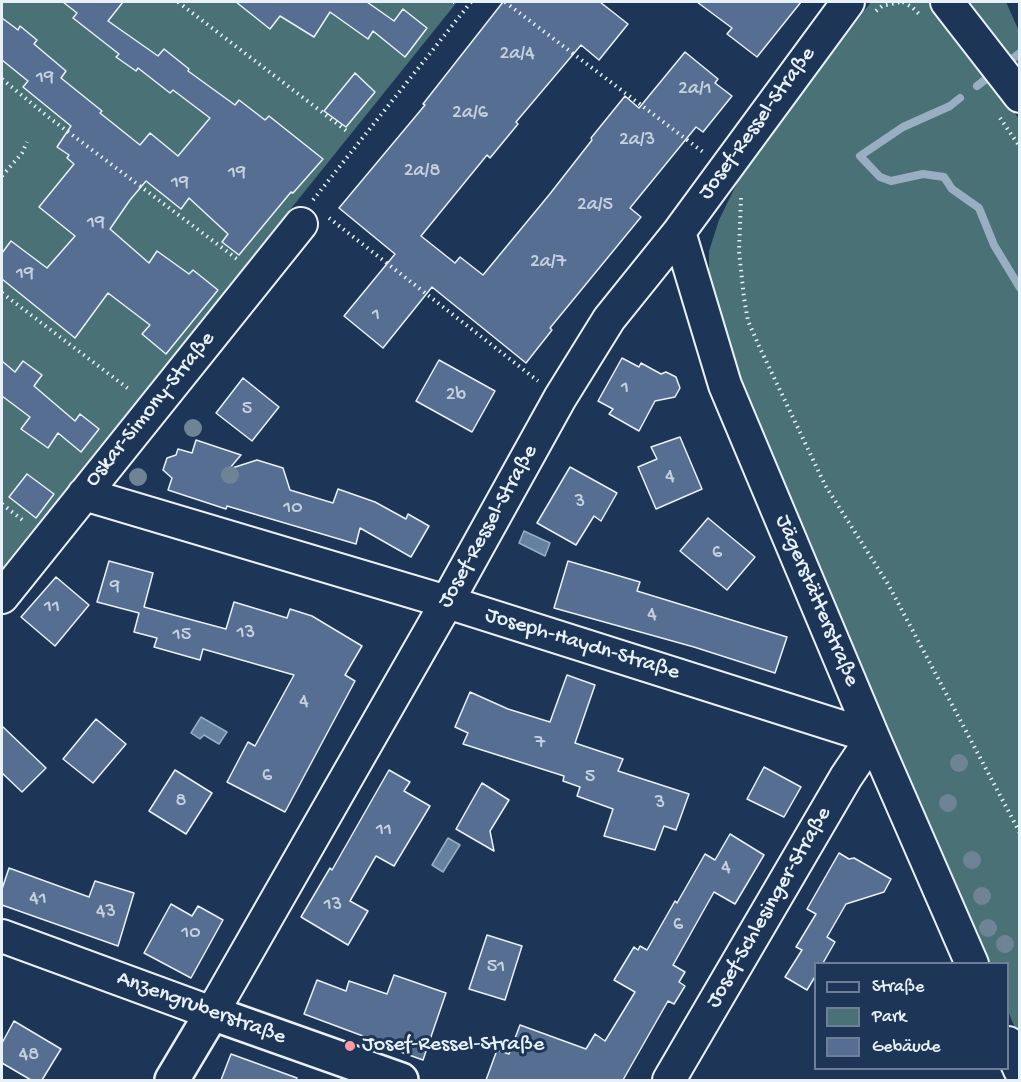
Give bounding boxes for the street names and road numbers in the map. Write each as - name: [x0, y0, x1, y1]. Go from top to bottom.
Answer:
- street label: Josef-Ressel-Straße: [694, 43, 822, 205]
- street label: Oskar-Simony-Straße: [80, 327, 222, 493]
- street label: Josef-Ressel-Straße: [433, 441, 545, 613]
- street label: Jägerstätterstraße: [768, 511, 864, 691]
- street label: Joseph-Haydn-Straße: [482, 603, 682, 687]
- street label: Josef-Schlesinger-Straße: [702, 803, 838, 1013]
- street label: Anzengruberstraße: [113, 966, 289, 1052]

